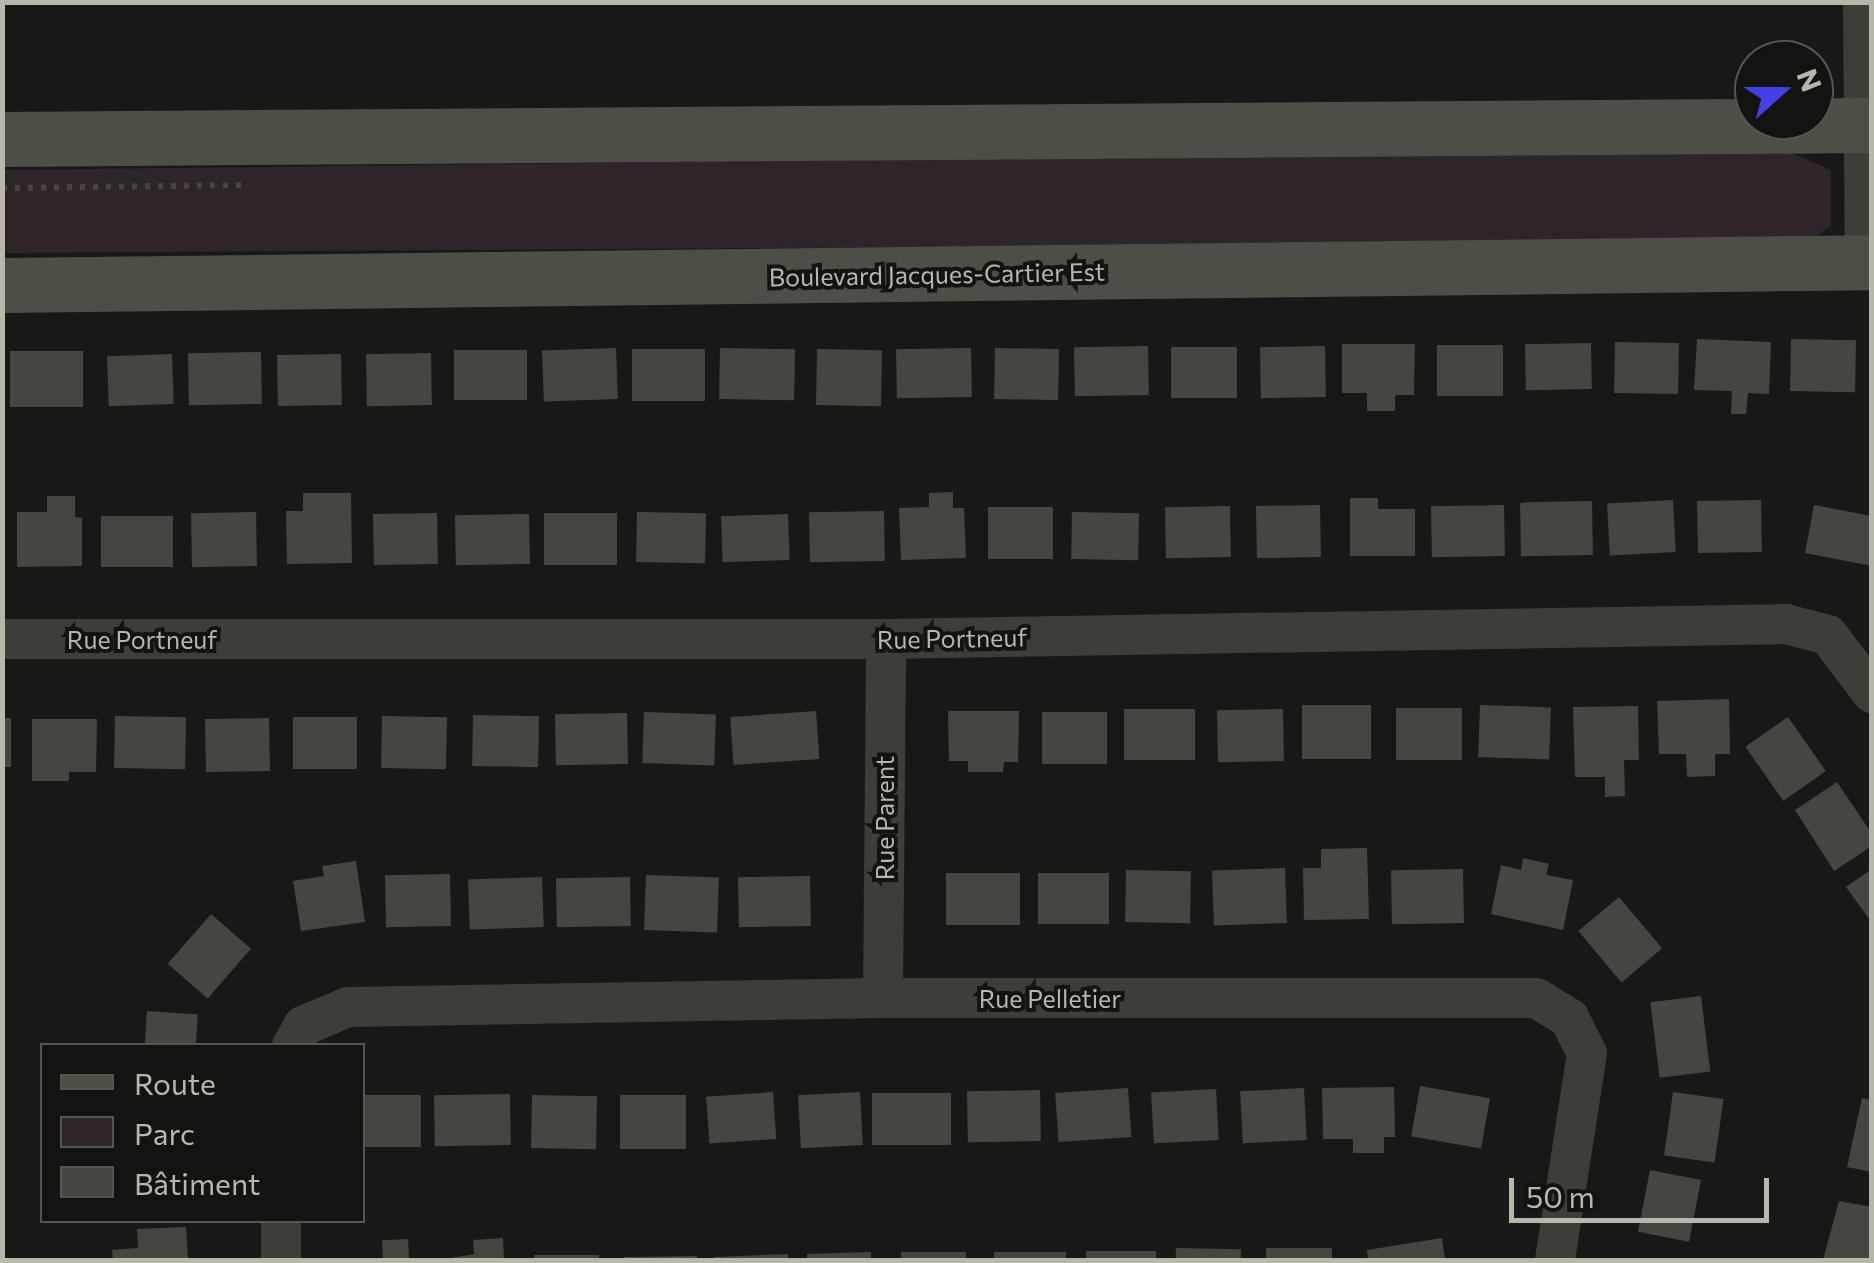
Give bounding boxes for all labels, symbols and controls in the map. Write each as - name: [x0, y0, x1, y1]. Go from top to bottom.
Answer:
- north arrow: [1734, 40, 1834, 140]
- text: N: [1791, 64, 1830, 96]
- street label: Boulevard Jacques-Cartier Est: [769, 256, 1105, 292]
- street label: Rue Portneuf: [877, 622, 1027, 654]
- street label: Rue Portneuf: [67, 624, 217, 654]
- street label: Rue Parent: [869, 756, 899, 880]
- street label: Rue Pelletier: [979, 983, 1121, 1013]
- legend: [40, 1043, 365, 1223]
- text: Route: [134, 1064, 216, 1101]
- text: Parc: [134, 1114, 195, 1151]
- scale bar: [1514, 1158, 1774, 1220]
- text: Bâtiment: [134, 1164, 260, 1201]
- text: 50 m: [1526, 1177, 1595, 1214]

